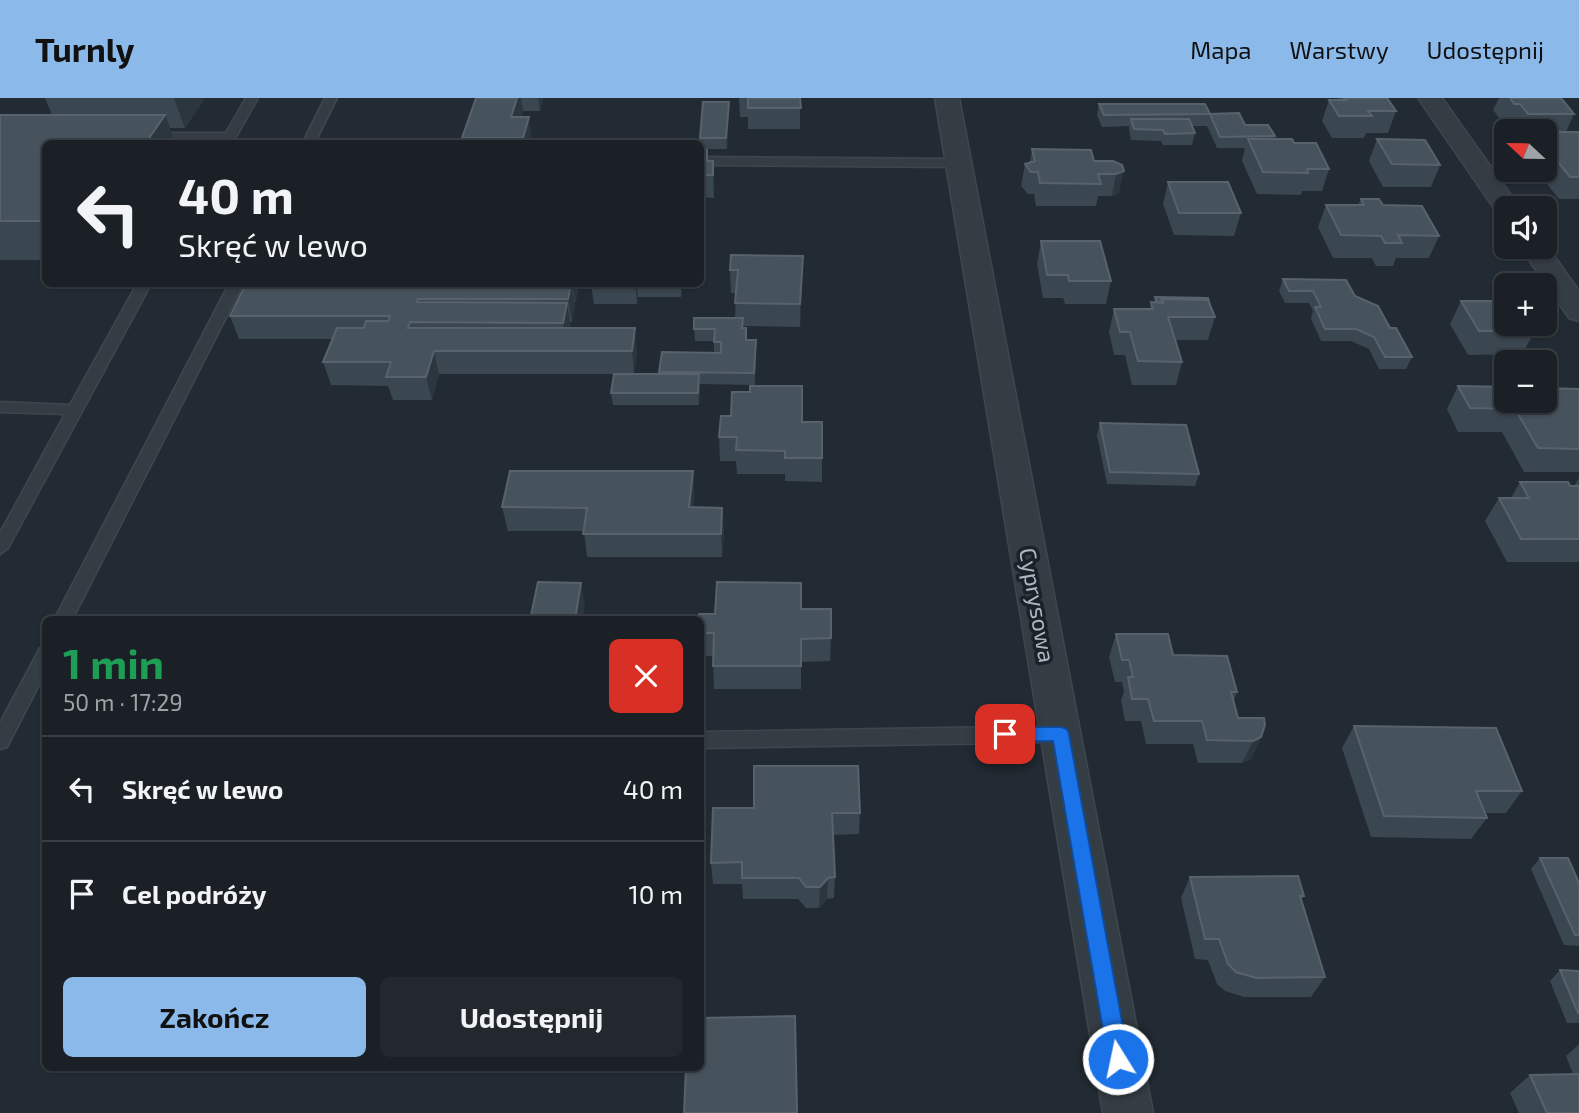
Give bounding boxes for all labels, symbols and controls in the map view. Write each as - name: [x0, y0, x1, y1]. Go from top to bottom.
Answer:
- text: Turnly: [35, 29, 134, 69]
- text: Mapa: [1190, 35, 1252, 64]
- text: Warstwy: [1290, 35, 1389, 64]
- text: Udostępnij: [1427, 35, 1544, 64]
- north arrow: [1494, 119, 1558, 182]
- map controls: [1494, 119, 1557, 413]
- text: 40 m: [178, 165, 294, 224]
- icon: left: [63, 168, 154, 259]
- button: sound: [1494, 196, 1557, 259]
- text: Skręć w lewo: [178, 225, 368, 263]
- button: +: [1494, 273, 1557, 336]
- button: −: [1494, 350, 1557, 413]
- street label: Cyprysowa: [1014, 545, 1062, 665]
- text: 1 min: [63, 637, 164, 687]
- button: close: [609, 639, 683, 713]
- text: 50 m · 17:29: [63, 688, 183, 716]
- pin: [975, 704, 1035, 764]
- icon: arrive: [986, 715, 1024, 753]
- icon: left: [63, 770, 101, 808]
- text: Skręć w lewo: [122, 773, 283, 804]
- text: 40 m: [623, 773, 683, 804]
- icon: arrive: [63, 875, 101, 913]
- text: Cel podróży: [122, 878, 267, 909]
- text: 10 m: [628, 878, 683, 909]
- button: Zakończ: [63, 977, 366, 1057]
- button: Udostępnij: [380, 977, 683, 1057]
- position arrow: [1081, 1022, 1155, 1096]

